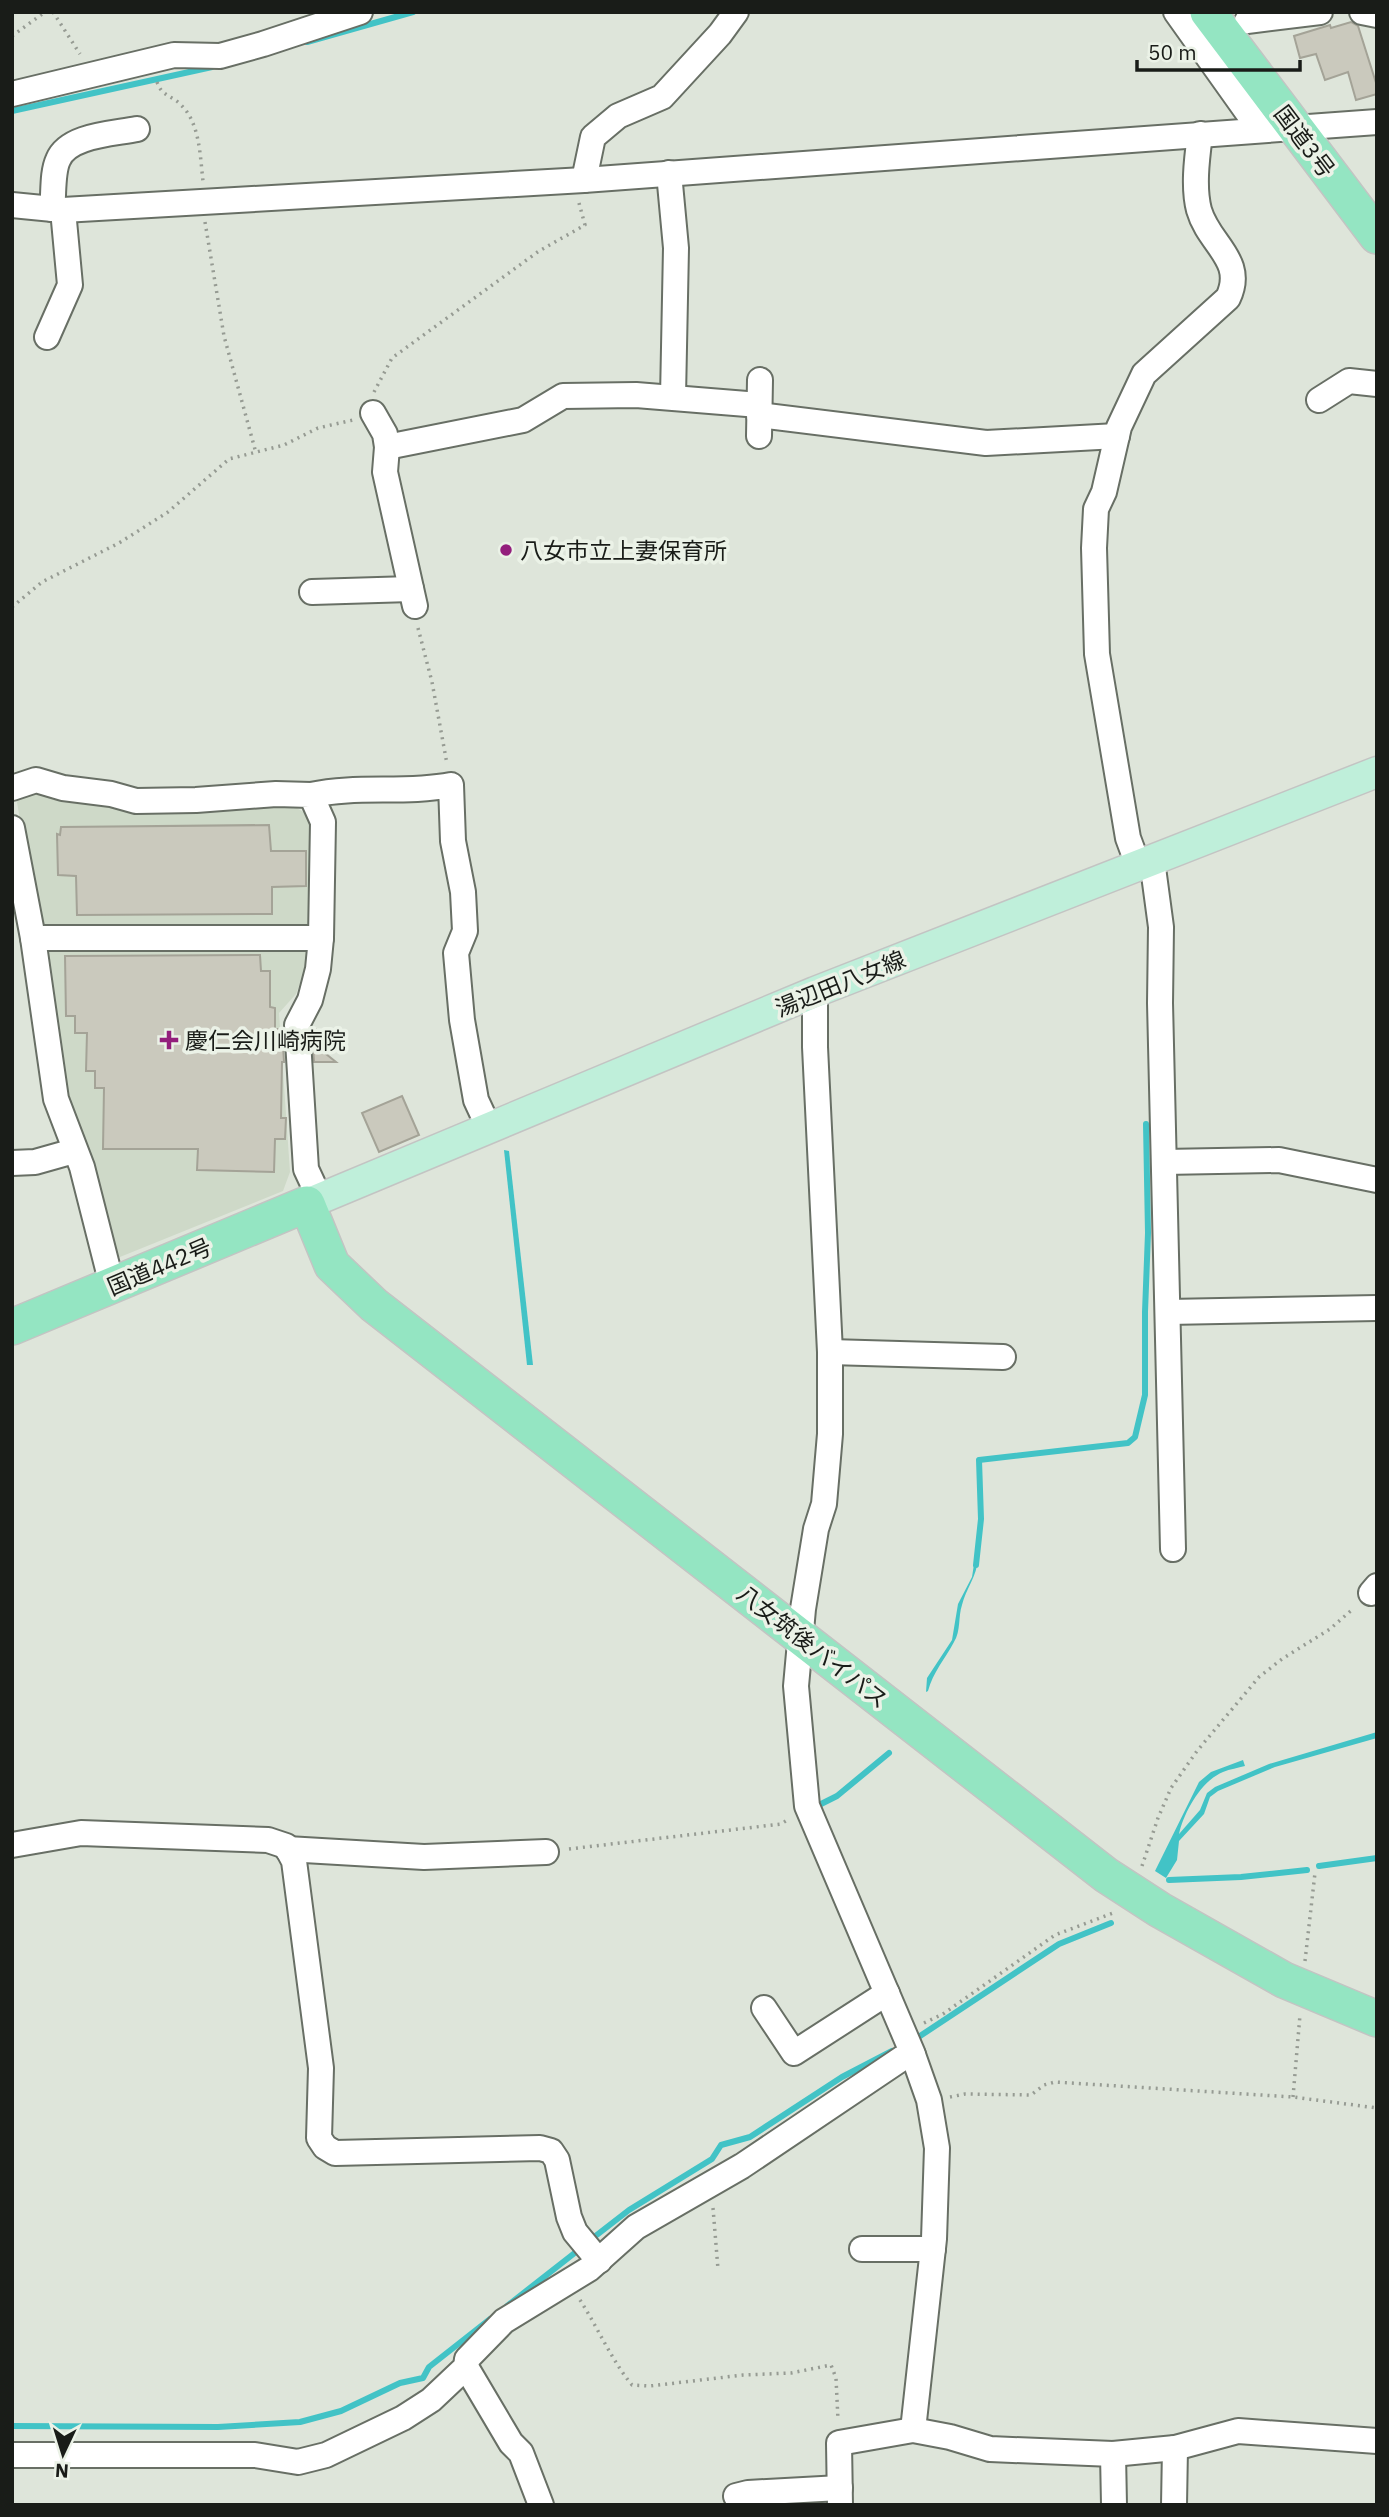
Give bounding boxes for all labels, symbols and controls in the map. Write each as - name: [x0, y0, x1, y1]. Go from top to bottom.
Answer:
- scale bar: [1137, 28, 1300, 72]
- text: 50 m: [1148, 38, 1197, 66]
- street label: 国道3号: [1268, 99, 1342, 183]
- place label: 八女市立上妻保育所: [520, 535, 727, 565]
- marker: 八女市立上妻保育所: [498, 542, 514, 558]
- street label: 湯辺田八女線: [770, 943, 910, 1023]
- place label: 慶仁会川崎病院: [185, 1025, 346, 1055]
- marker: 慶仁会川崎病院: [159, 1030, 179, 1050]
- street label: 国道442号: [102, 1231, 216, 1301]
- street label: 八女筑後バイパス: [731, 1578, 895, 1714]
- north arrow: [28, 2419, 98, 2489]
- text: N: [54, 2459, 70, 2483]

